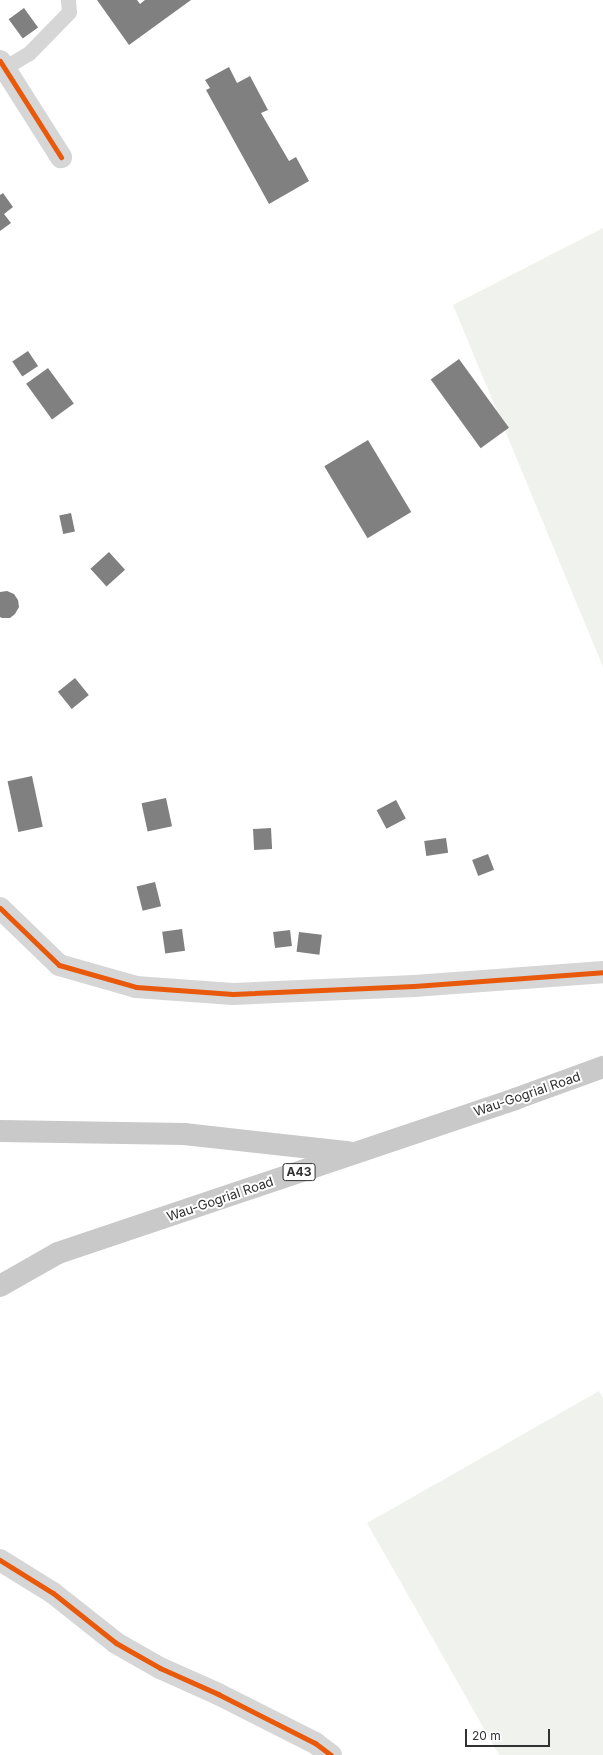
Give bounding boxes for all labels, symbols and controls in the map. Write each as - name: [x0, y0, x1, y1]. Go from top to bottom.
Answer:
- street label: Wau-Gogrial Road: [472, 1068, 582, 1120]
- road number: A43: [282, 1162, 316, 1182]
- street label: Wau-Gogrial Road: [165, 1173, 275, 1225]
- scale bar: [467, 1721, 552, 1747]
- text: 20 m: [472, 1728, 501, 1743]

